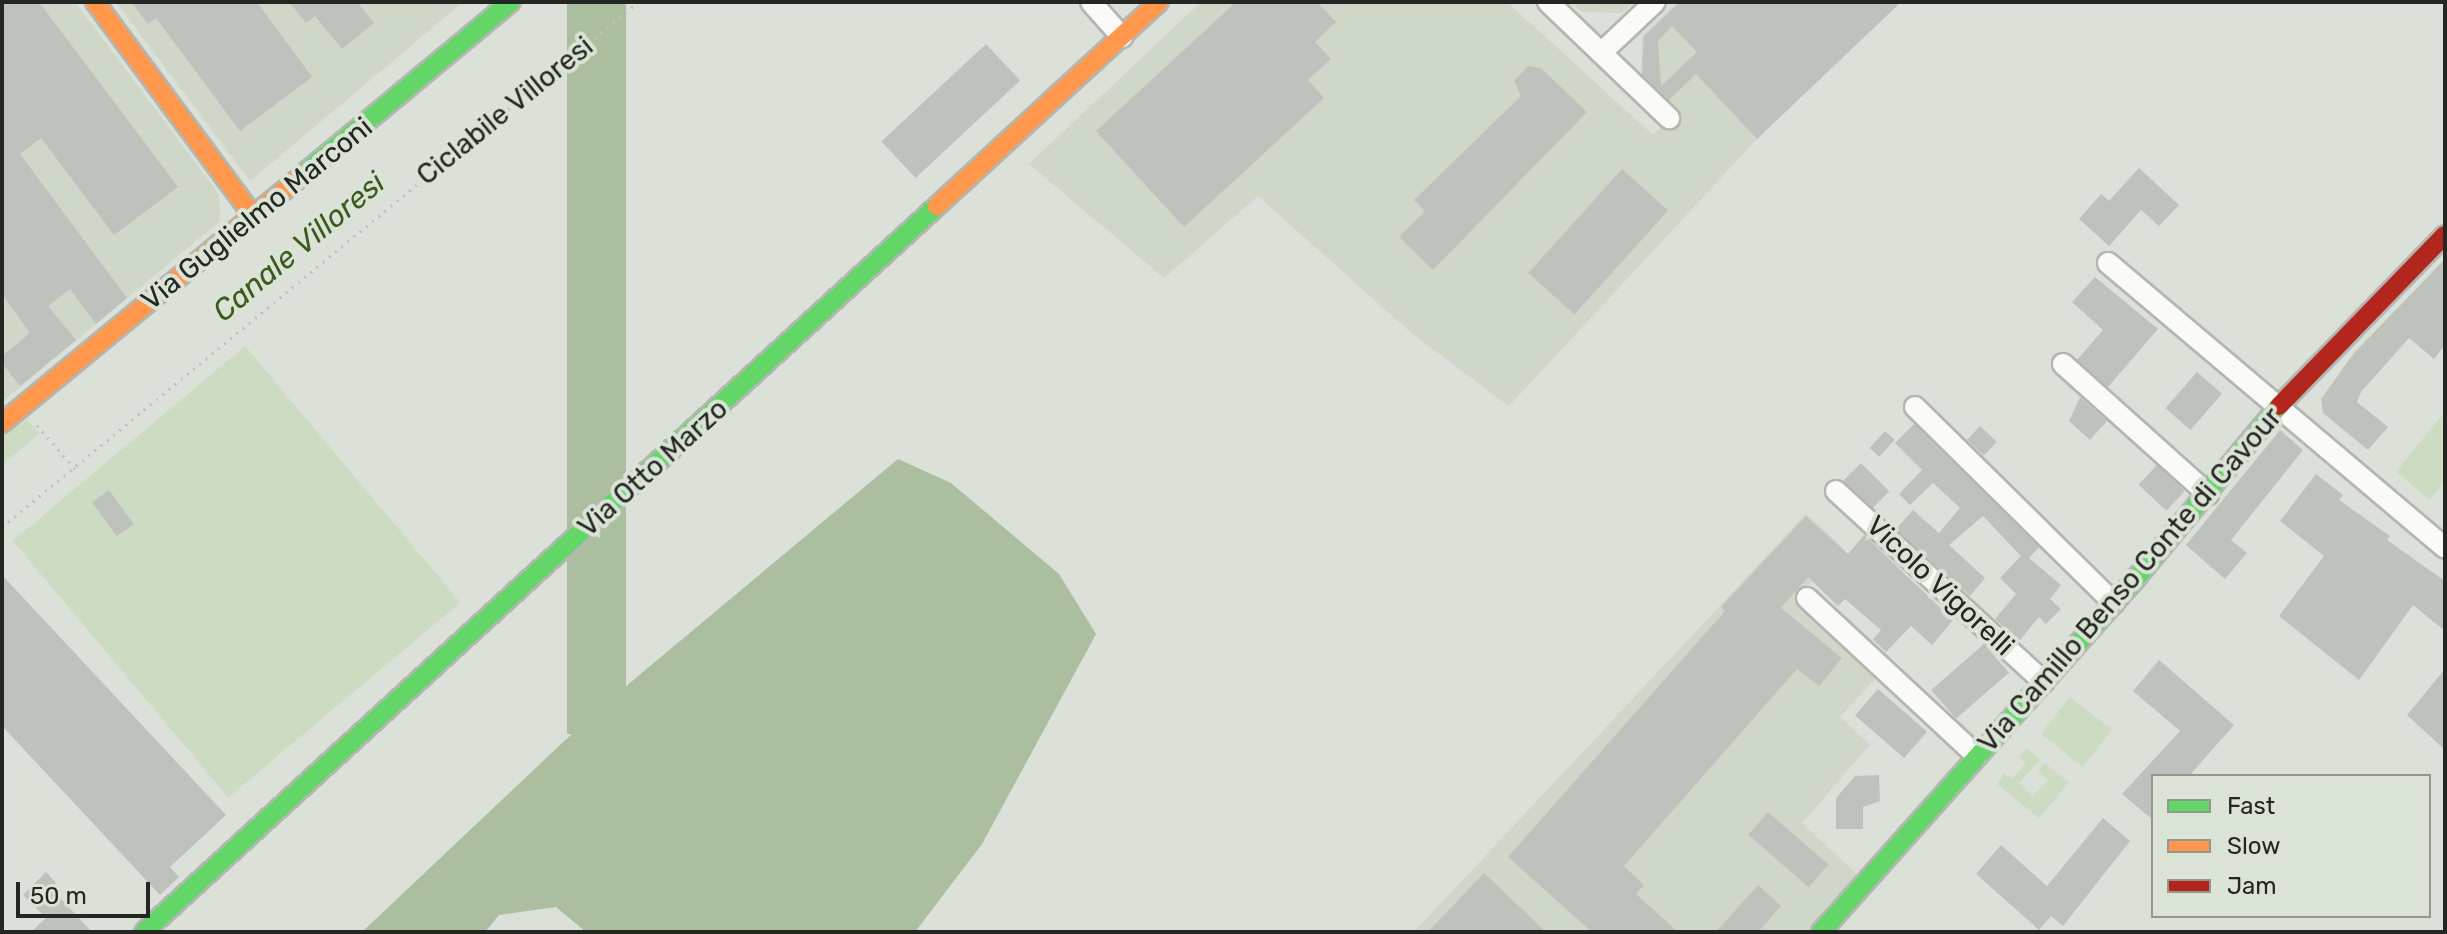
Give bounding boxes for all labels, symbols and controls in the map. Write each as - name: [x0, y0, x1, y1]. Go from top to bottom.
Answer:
- street label: Ciclabile Villoresi: [410, 29, 600, 193]
- street label: Via Guglielmo Marconi: [135, 111, 379, 317]
- water label: Canale Villoresi: [205, 164, 393, 330]
- street label: Via Otto Marzo: [571, 392, 735, 544]
- street label: Via Camillo Benso Conte di Cavour: [1971, 401, 2289, 759]
- street label: Vicolo Vigorelli: [1859, 509, 2021, 663]
- legend: [2151, 774, 2431, 918]
- text: Fast: [2227, 792, 2275, 820]
- text: Slow: [2227, 832, 2280, 860]
- scale bar: [20, 866, 154, 916]
- text: Jam: [2227, 872, 2277, 900]
- text: 50 m: [30, 882, 87, 910]

